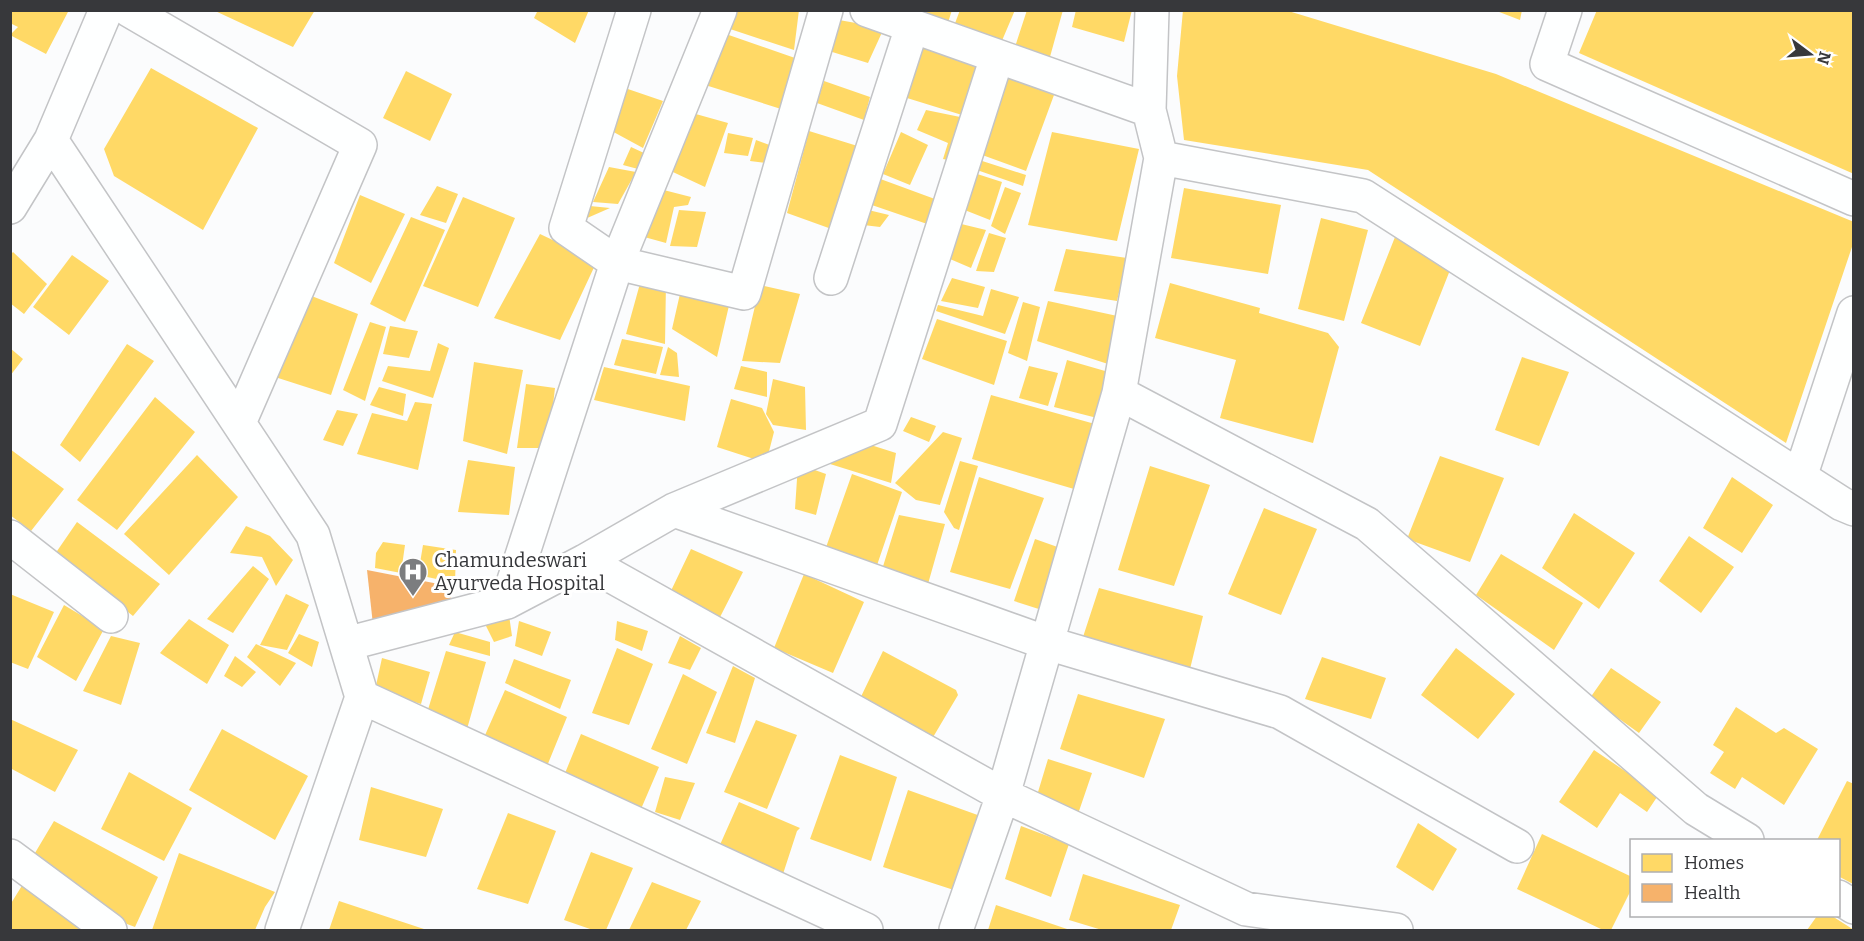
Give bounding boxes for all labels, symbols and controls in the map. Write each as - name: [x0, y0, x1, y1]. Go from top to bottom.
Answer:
- north arrow: [1780, 24, 1840, 84]
- text: N: [1813, 49, 1835, 67]
- place label: Chamundeswari Ayurveda Hospital: [434, 548, 605, 595]
- hospital icon: Chamundeswari Ayurveda Hospital: [397, 556, 429, 598]
- legend: [1630, 839, 1840, 917]
- text: Homes: [1684, 852, 1744, 874]
- text: Health: [1684, 882, 1740, 904]

